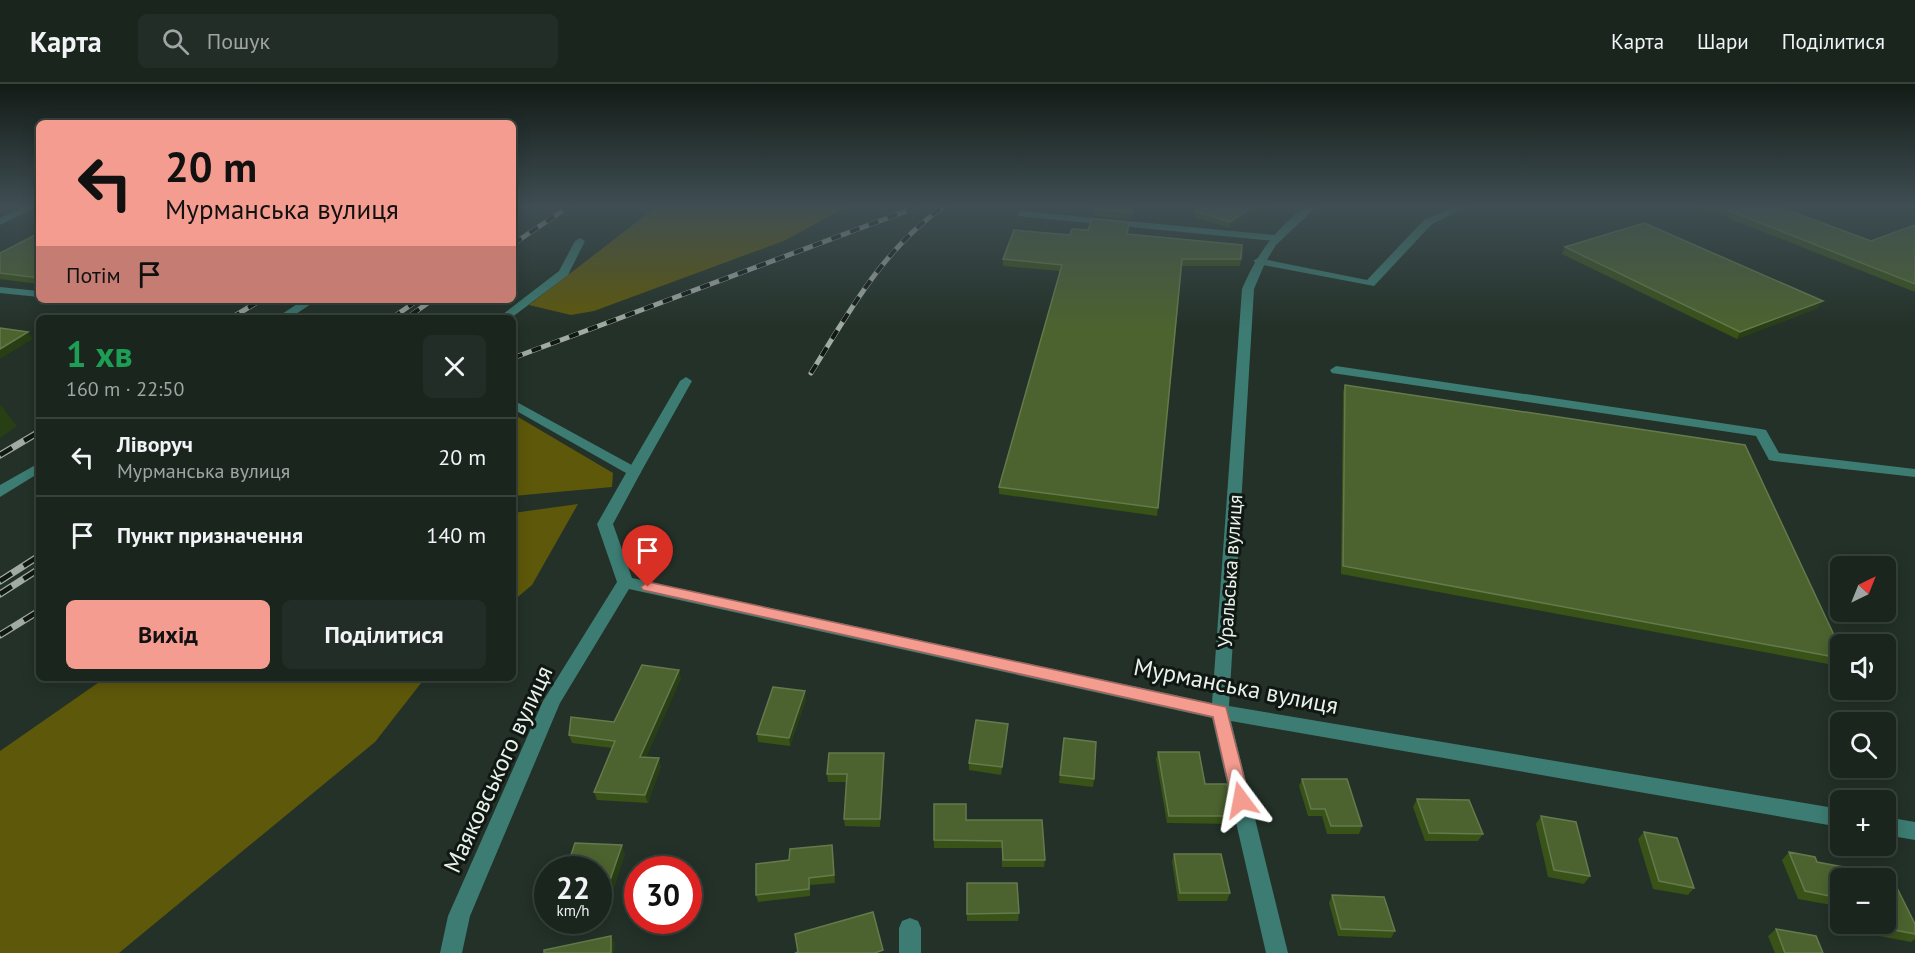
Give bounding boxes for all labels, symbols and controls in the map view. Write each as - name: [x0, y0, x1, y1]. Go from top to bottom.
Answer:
- search box: [138, 14, 558, 68]
- text: Карта: [30, 23, 102, 60]
- icon: search: [159, 25, 192, 58]
- text: Пошук: [207, 27, 270, 55]
- text: Карта: [1611, 28, 1664, 55]
- text: Шари: [1697, 28, 1749, 55]
- text: Поділитися: [1782, 28, 1885, 55]
- text: 20 m: [165, 139, 257, 194]
- icon: left: [66, 144, 144, 222]
- text: Мурманська вулиця: [165, 192, 399, 226]
- icon: arrive: [133, 258, 166, 291]
- text: Потім: [66, 261, 121, 289]
- text: 1 хв: [66, 330, 133, 377]
- button: close: [423, 335, 486, 398]
- text: 160 m · 22:50: [66, 376, 184, 402]
- text: Ліворуч: [117, 430, 193, 458]
- icon: left: [66, 441, 99, 474]
- text: 20 m: [438, 443, 486, 471]
- text: Мурманська вулиця: [117, 458, 290, 484]
- street label: Уральська вулиця: [1212, 494, 1248, 648]
- icon: arrive: [66, 519, 99, 552]
- text: Пункт призначення: [117, 521, 303, 549]
- text: 140 m: [426, 521, 486, 549]
- pin: [622, 525, 673, 587]
- icon: arrive: [631, 534, 664, 567]
- north arrow: [1830, 556, 1896, 622]
- map controls: [1830, 556, 1896, 934]
- button: Вихід: [66, 600, 270, 669]
- button: Поділитися: [282, 600, 486, 669]
- button: sound: [1830, 634, 1896, 700]
- street label: Мурманська вулиця: [1131, 651, 1341, 721]
- street label: Маяковського вулиця: [436, 661, 560, 877]
- button: search: [1830, 712, 1896, 778]
- position arrow: [1209, 768, 1273, 832]
- button: +: [1830, 790, 1896, 856]
- speed limit sign: 30: [624, 856, 702, 934]
- text: 22: [556, 868, 590, 907]
- button: −: [1830, 868, 1896, 934]
- text: km/h: [557, 901, 589, 920]

